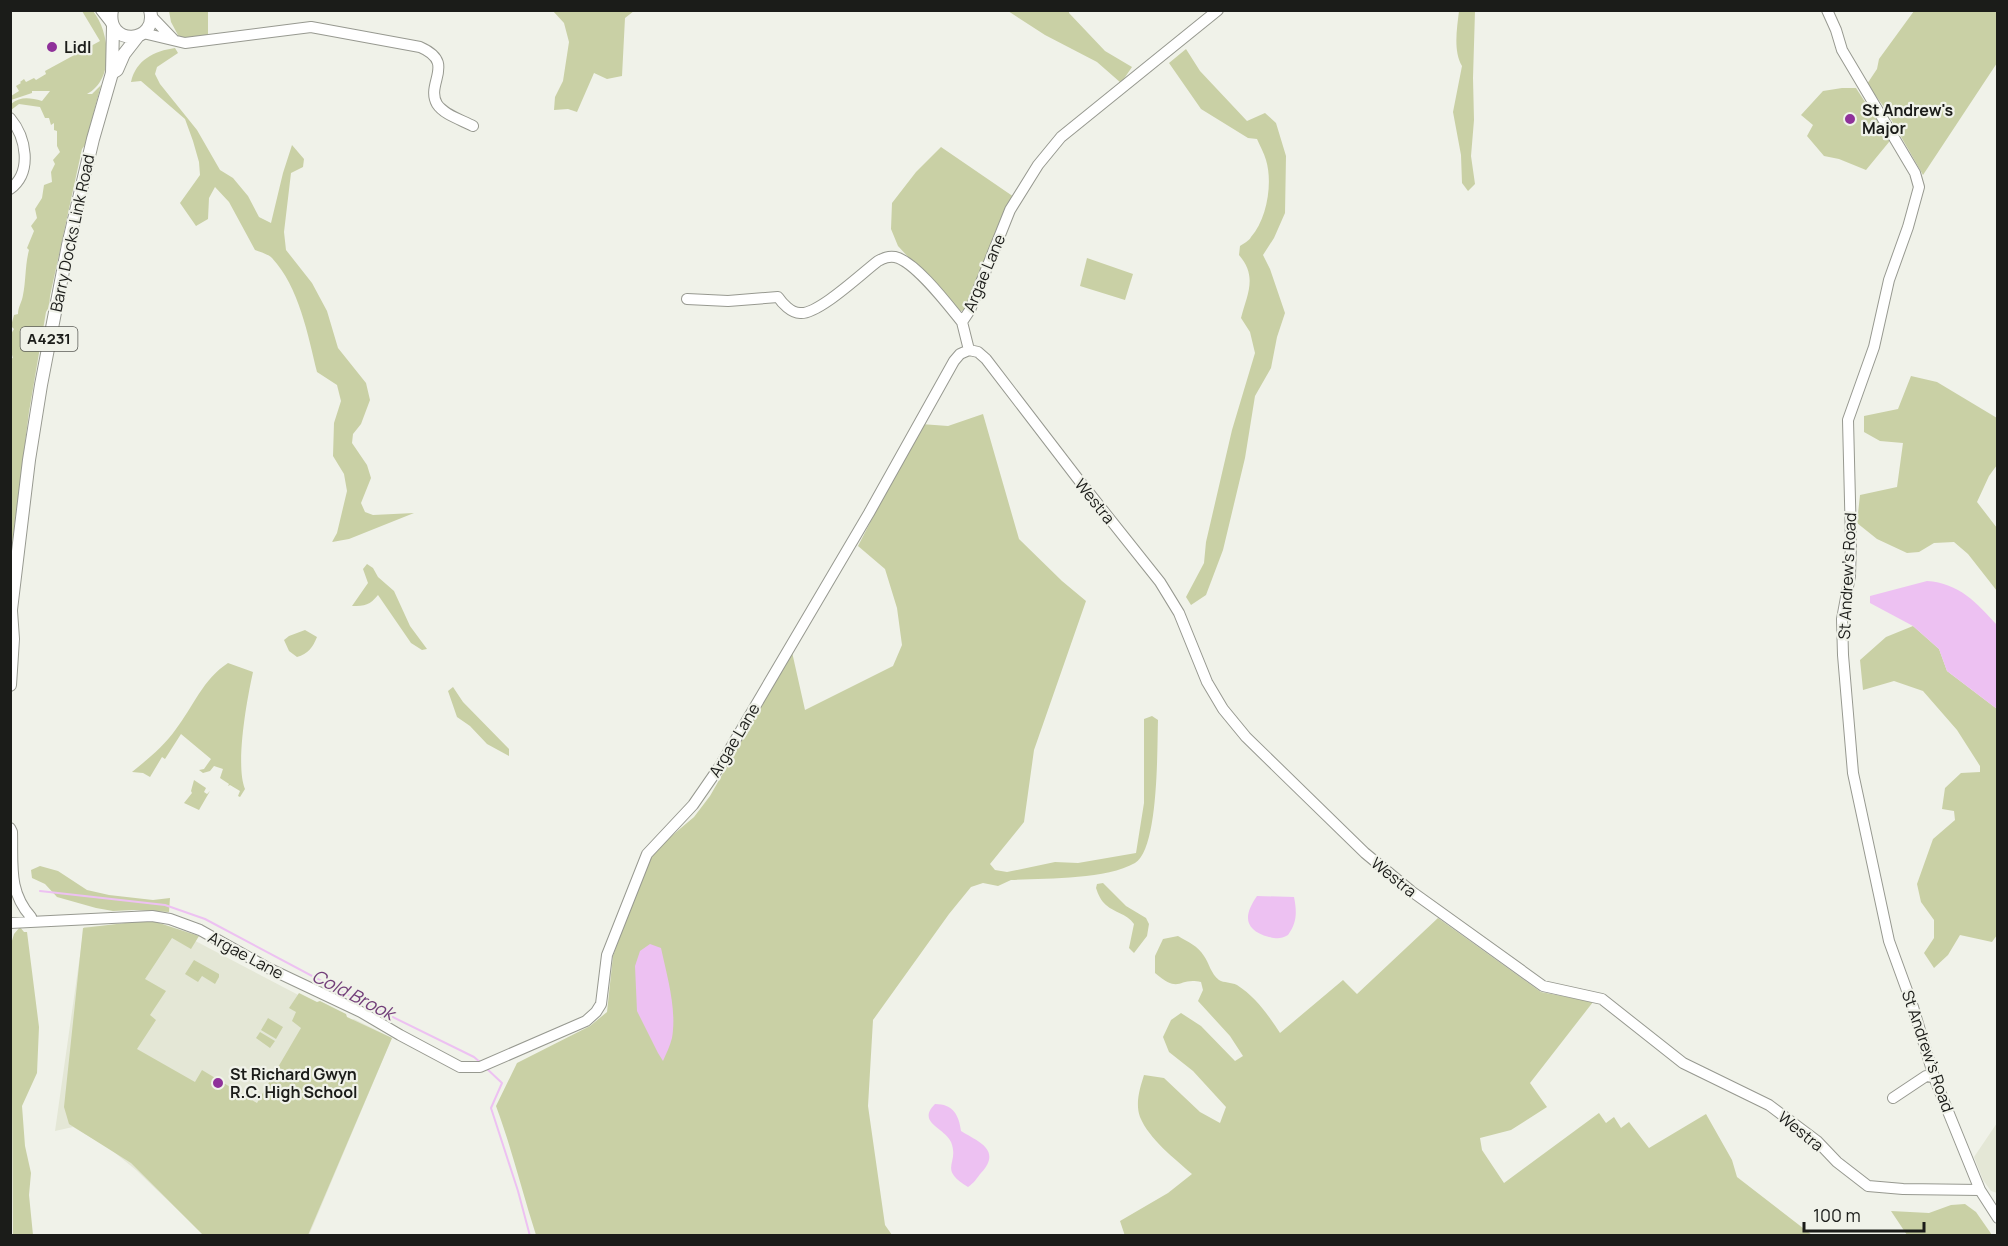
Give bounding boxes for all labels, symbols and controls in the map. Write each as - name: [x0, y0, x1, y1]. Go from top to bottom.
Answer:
- place label: Lidl: [64, 36, 91, 58]
- marker: Lidl: [45, 40, 59, 54]
- place label: St Andrew's Major: [1862, 99, 1953, 139]
- marker: St Andrew's Major: [1843, 112, 1857, 126]
- street label: Barry Docks Link Road: [45, 152, 99, 314]
- street label: Argae Lane: [958, 231, 1010, 315]
- road number: A4231: [20, 327, 78, 351]
- street label: Westra: [1070, 474, 1120, 528]
- street label: St Andrew's Road: [1833, 512, 1861, 640]
- street label: Argae Lane: [703, 699, 765, 781]
- street label: Westra: [1367, 852, 1421, 902]
- street label: Argae Lane: [204, 926, 288, 984]
- water label: Cold Brook: [308, 963, 402, 1027]
- street label: St Andrew's Road: [1897, 987, 1959, 1115]
- place label: St Richard Gwyn R.C. High School: [230, 1063, 358, 1103]
- marker: St Richard Gwyn R.C. High School: [211, 1076, 225, 1090]
- street label: Westra: [1774, 1106, 1828, 1156]
- scale bar: [1804, 1195, 1924, 1233]
- text: 100 m: [1813, 1203, 1861, 1227]

